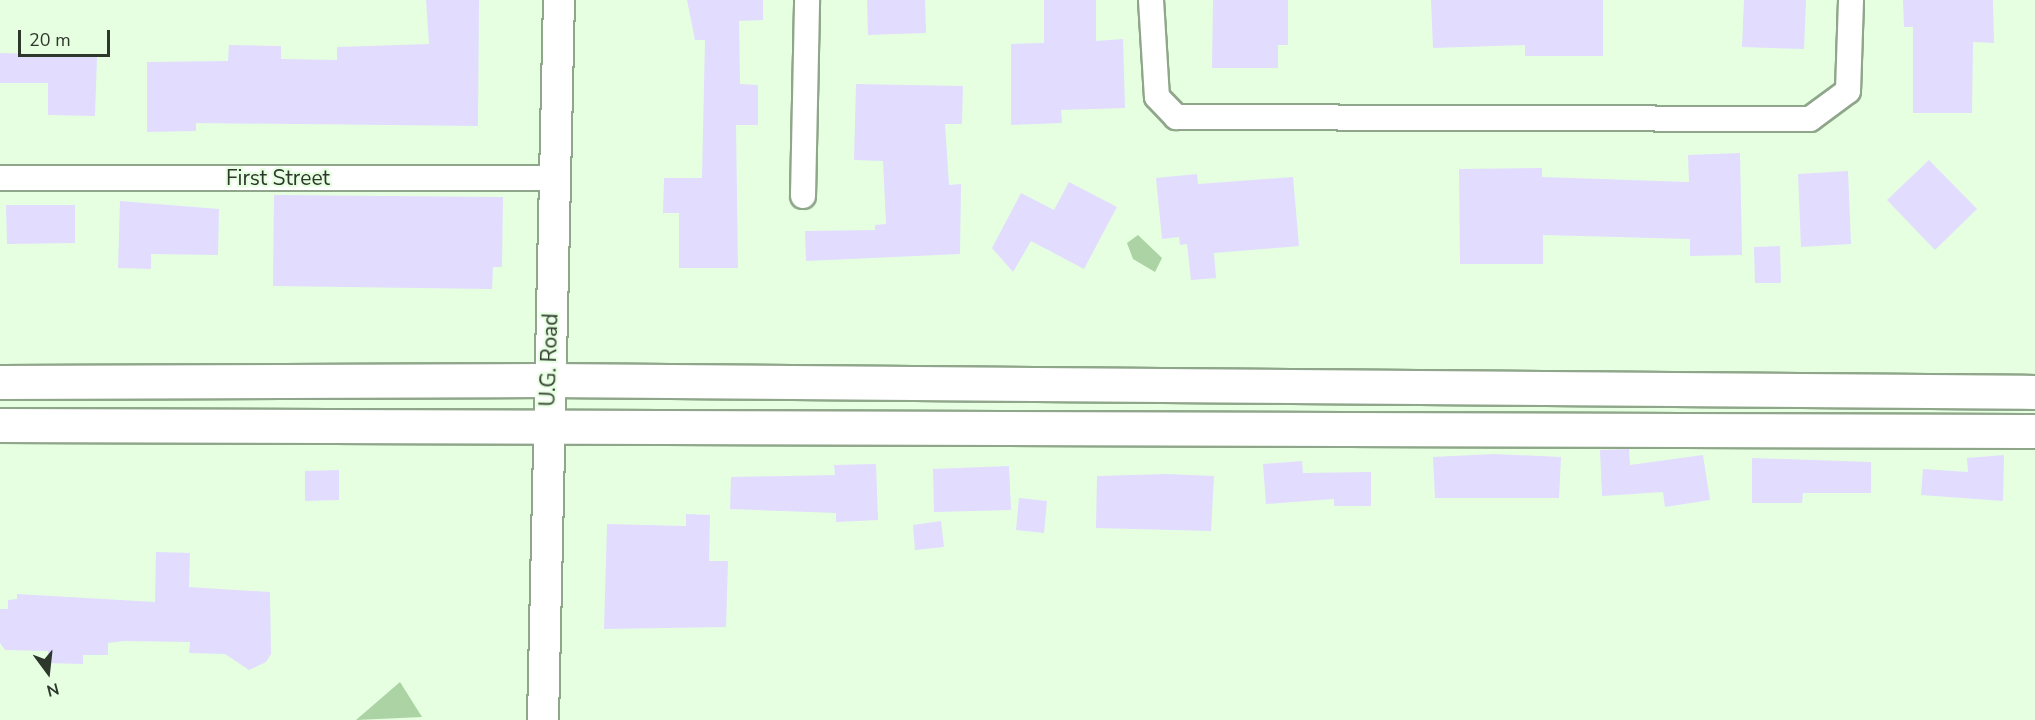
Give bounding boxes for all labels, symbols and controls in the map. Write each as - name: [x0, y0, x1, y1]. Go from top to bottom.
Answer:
- scale bar: [21, 18, 112, 56]
- text: 20 m: [29, 28, 71, 52]
- street label: First Street: [226, 165, 330, 191]
- street label: U.G. Road: [535, 313, 563, 407]
- north arrow: [18, 642, 78, 702]
- text: N: [44, 677, 61, 702]

